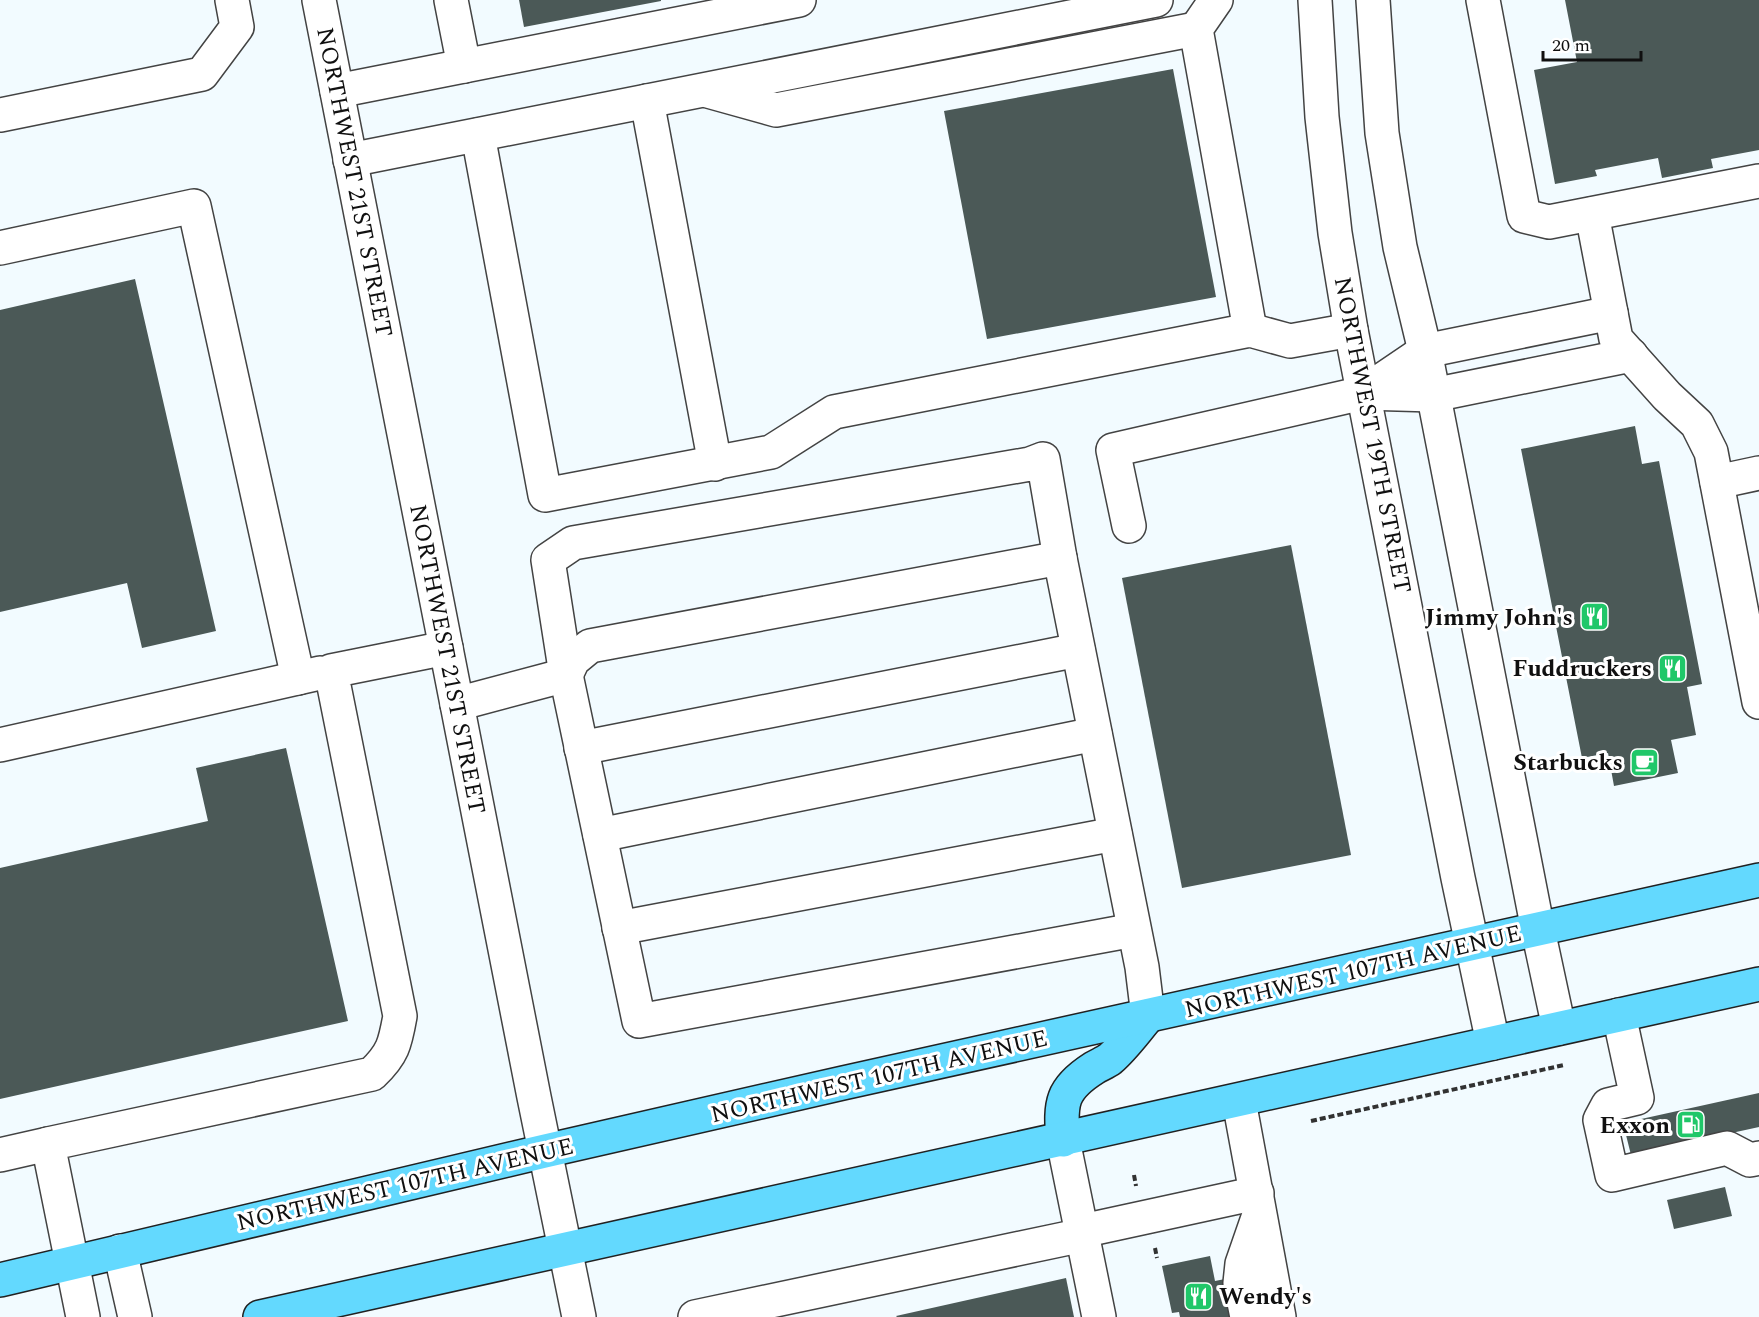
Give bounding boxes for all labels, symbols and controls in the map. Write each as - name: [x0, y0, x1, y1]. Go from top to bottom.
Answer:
- street label: NORTHWEST 21ST STREET: [306, 24, 402, 340]
- scale bar: [1543, 24, 1640, 62]
- text: 20 m: [1552, 32, 1590, 59]
- street label: NORTHWEST 19TH STREET: [1324, 274, 1420, 597]
- street label: NORTHWEST 21ST STREET: [399, 501, 495, 817]
- place label: Jimmy John's: [1425, 600, 1573, 636]
- restaurant icon: Jimmy John's: [1578, 601, 1610, 633]
- place label: Fuddruckers: [1512, 651, 1652, 687]
- restaurant icon: Fuddruckers: [1657, 652, 1689, 684]
- place label: Starbucks: [1513, 745, 1623, 781]
- cafe icon: Starbucks: [1628, 746, 1660, 778]
- street label: NORTHWEST 107TH AVENUE: [1181, 916, 1525, 1028]
- street label: NORTHWEST 107TH AVENUE: [707, 1021, 1051, 1133]
- place label: Exxon: [1600, 1108, 1670, 1144]
- fuel station icon: Exxon: [1675, 1109, 1707, 1141]
- street label: NORTHWEST 107TH AVENUE: [233, 1129, 577, 1241]
- place label: Wendy's: [1219, 1279, 1312, 1315]
- restaurant icon: Wendy's: [1182, 1280, 1214, 1312]

